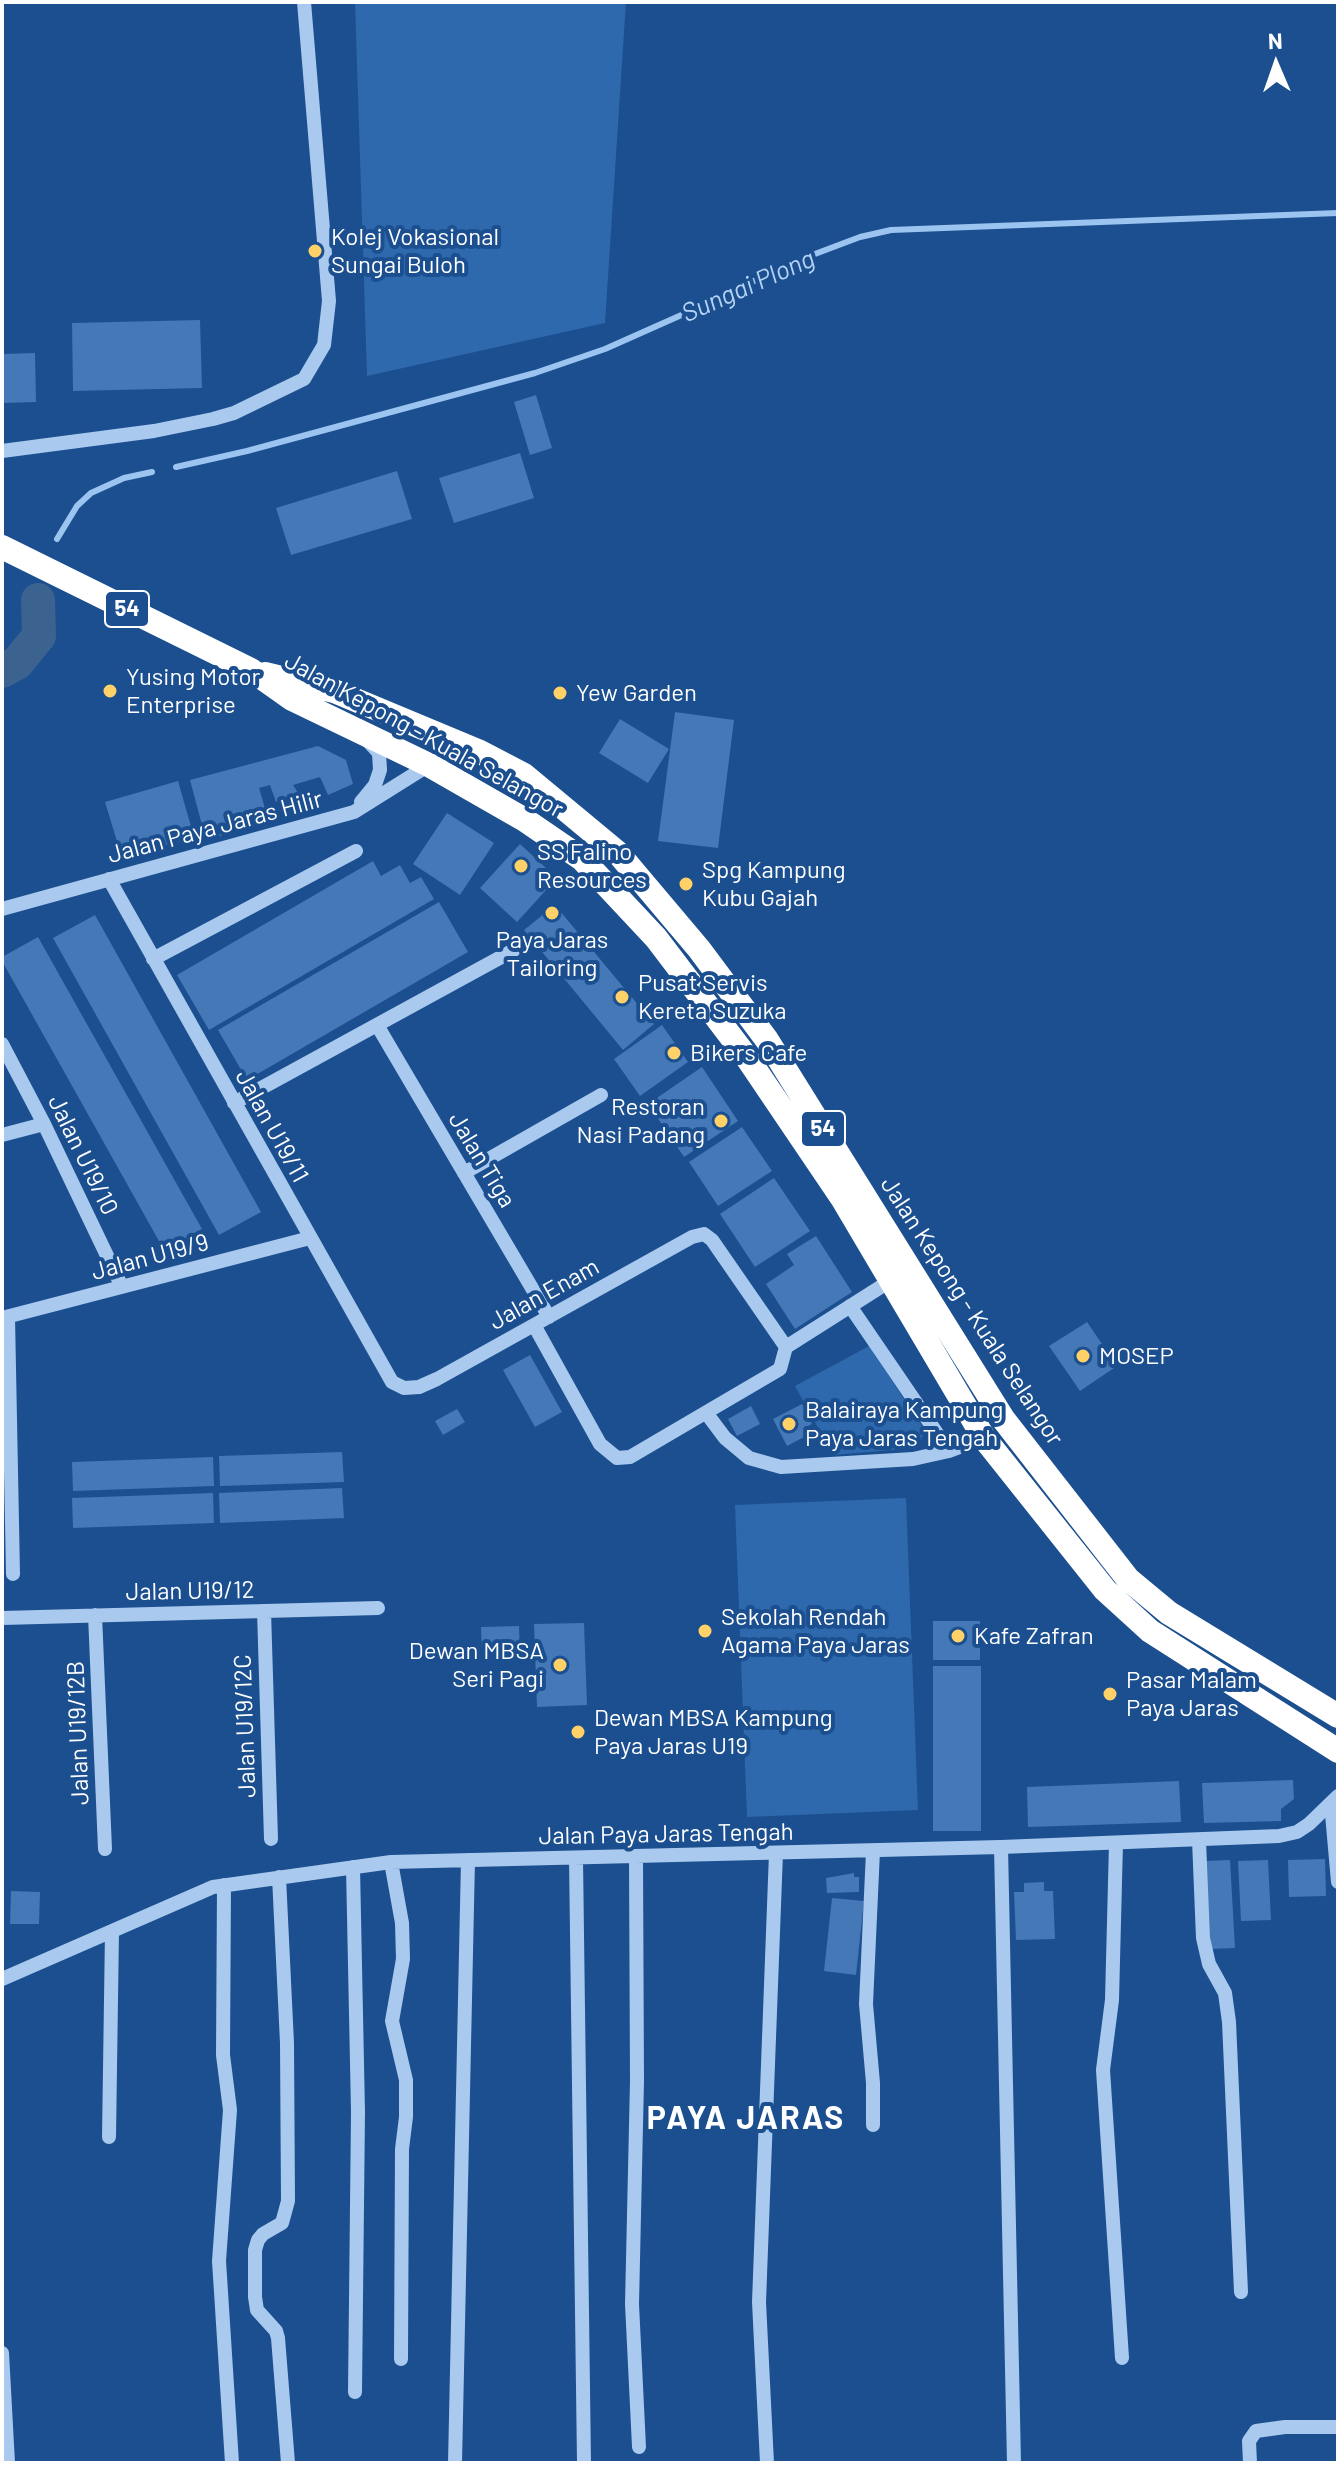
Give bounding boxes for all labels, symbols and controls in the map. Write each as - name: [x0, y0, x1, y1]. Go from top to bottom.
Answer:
- north arrow: [1236, 24, 1316, 104]
- text: N: [1267, 27, 1283, 53]
- place label: Kolej Vokasional Sungai Buloh: [331, 223, 499, 279]
- marker: Kolej Vokasional Sungai Buloh: [306, 242, 324, 260]
- water label: Sungai Plong: [677, 243, 819, 329]
- road number: 54: [105, 591, 149, 627]
- street label: Jalan Kepong - Kuala Selangor: [280, 646, 568, 824]
- place label: Yusing Motor Enterprise: [126, 663, 260, 719]
- place label: Yew Garden: [576, 679, 697, 707]
- marker: Yusing Motor Enterprise: [101, 682, 119, 700]
- marker: Yew Garden: [551, 684, 569, 702]
- street label: Jalan Paya Jaras Hilir: [104, 784, 326, 870]
- place label: SS Falino Resources: [537, 838, 647, 894]
- place label: Spg Kampung Kubu Gajah: [702, 856, 846, 912]
- marker: SS Falino Resources: [512, 857, 530, 875]
- marker: Spg Kampung Kubu Gajah: [677, 875, 695, 893]
- marker: Paya Jaras Tailoring: [543, 904, 561, 922]
- place label: Paya Jaras Tailoring: [496, 926, 608, 982]
- place label: Pusat Servis Kereta Suzuka: [638, 969, 787, 1025]
- marker: Pusat Servis Kereta Suzuka: [613, 988, 631, 1006]
- place label: Bikers Cafe: [690, 1039, 807, 1067]
- marker: Bikers Cafe: [665, 1044, 683, 1062]
- street label: Jalan U19/11: [229, 1065, 315, 1187]
- street label: Jalan U19/10: [42, 1090, 124, 1220]
- place label: Restoran Nasi Padang: [577, 1093, 705, 1149]
- street label: Jalan Tiga: [442, 1107, 522, 1213]
- road number: 54: [801, 1111, 845, 1147]
- marker: Restoran Nasi Padang: [712, 1112, 730, 1130]
- street label: Jalan Kepong - Kuala Selangor: [874, 1171, 1070, 1451]
- street label: Jalan U19/9: [88, 1228, 212, 1286]
- street label: Jalan Enam: [484, 1252, 604, 1336]
- place label: MOSEP: [1099, 1342, 1174, 1370]
- marker: MOSEP: [1074, 1347, 1092, 1365]
- place label: Balairaya Kampung Paya Jaras Tengah: [805, 1396, 1003, 1452]
- marker: Balairaya Kampung Paya Jaras Tengah: [780, 1415, 798, 1433]
- street label: Jalan U19/12: [125, 1575, 255, 1607]
- place label: Sekolah Rendah Agama Paya Jaras: [721, 1603, 910, 1659]
- marker: Sekolah Rendah Agama Paya Jaras: [696, 1622, 714, 1640]
- place label: Kafe Zafran: [974, 1622, 1094, 1650]
- marker: Kafe Zafran: [949, 1627, 967, 1645]
- place label: Dewan MBSA Seri Pagi: [409, 1637, 544, 1693]
- street label: Jalan U19/12C: [228, 1654, 262, 1798]
- marker: Dewan MBSA Seri Pagi: [551, 1656, 569, 1674]
- street label: Jalan U19/12B: [61, 1661, 95, 1805]
- place label: Pasar Malam Paya Jaras: [1126, 1666, 1257, 1722]
- marker: Pasar Malam Paya Jaras: [1101, 1685, 1119, 1703]
- place label: Dewan MBSA Kampung Paya Jaras U19: [594, 1704, 833, 1760]
- marker: Dewan MBSA Kampung Paya Jaras U19: [569, 1723, 587, 1741]
- street label: Jalan Paya Jaras Tengah: [538, 1817, 794, 1851]
- district label: PAYA JARAS: [647, 2099, 845, 2137]

